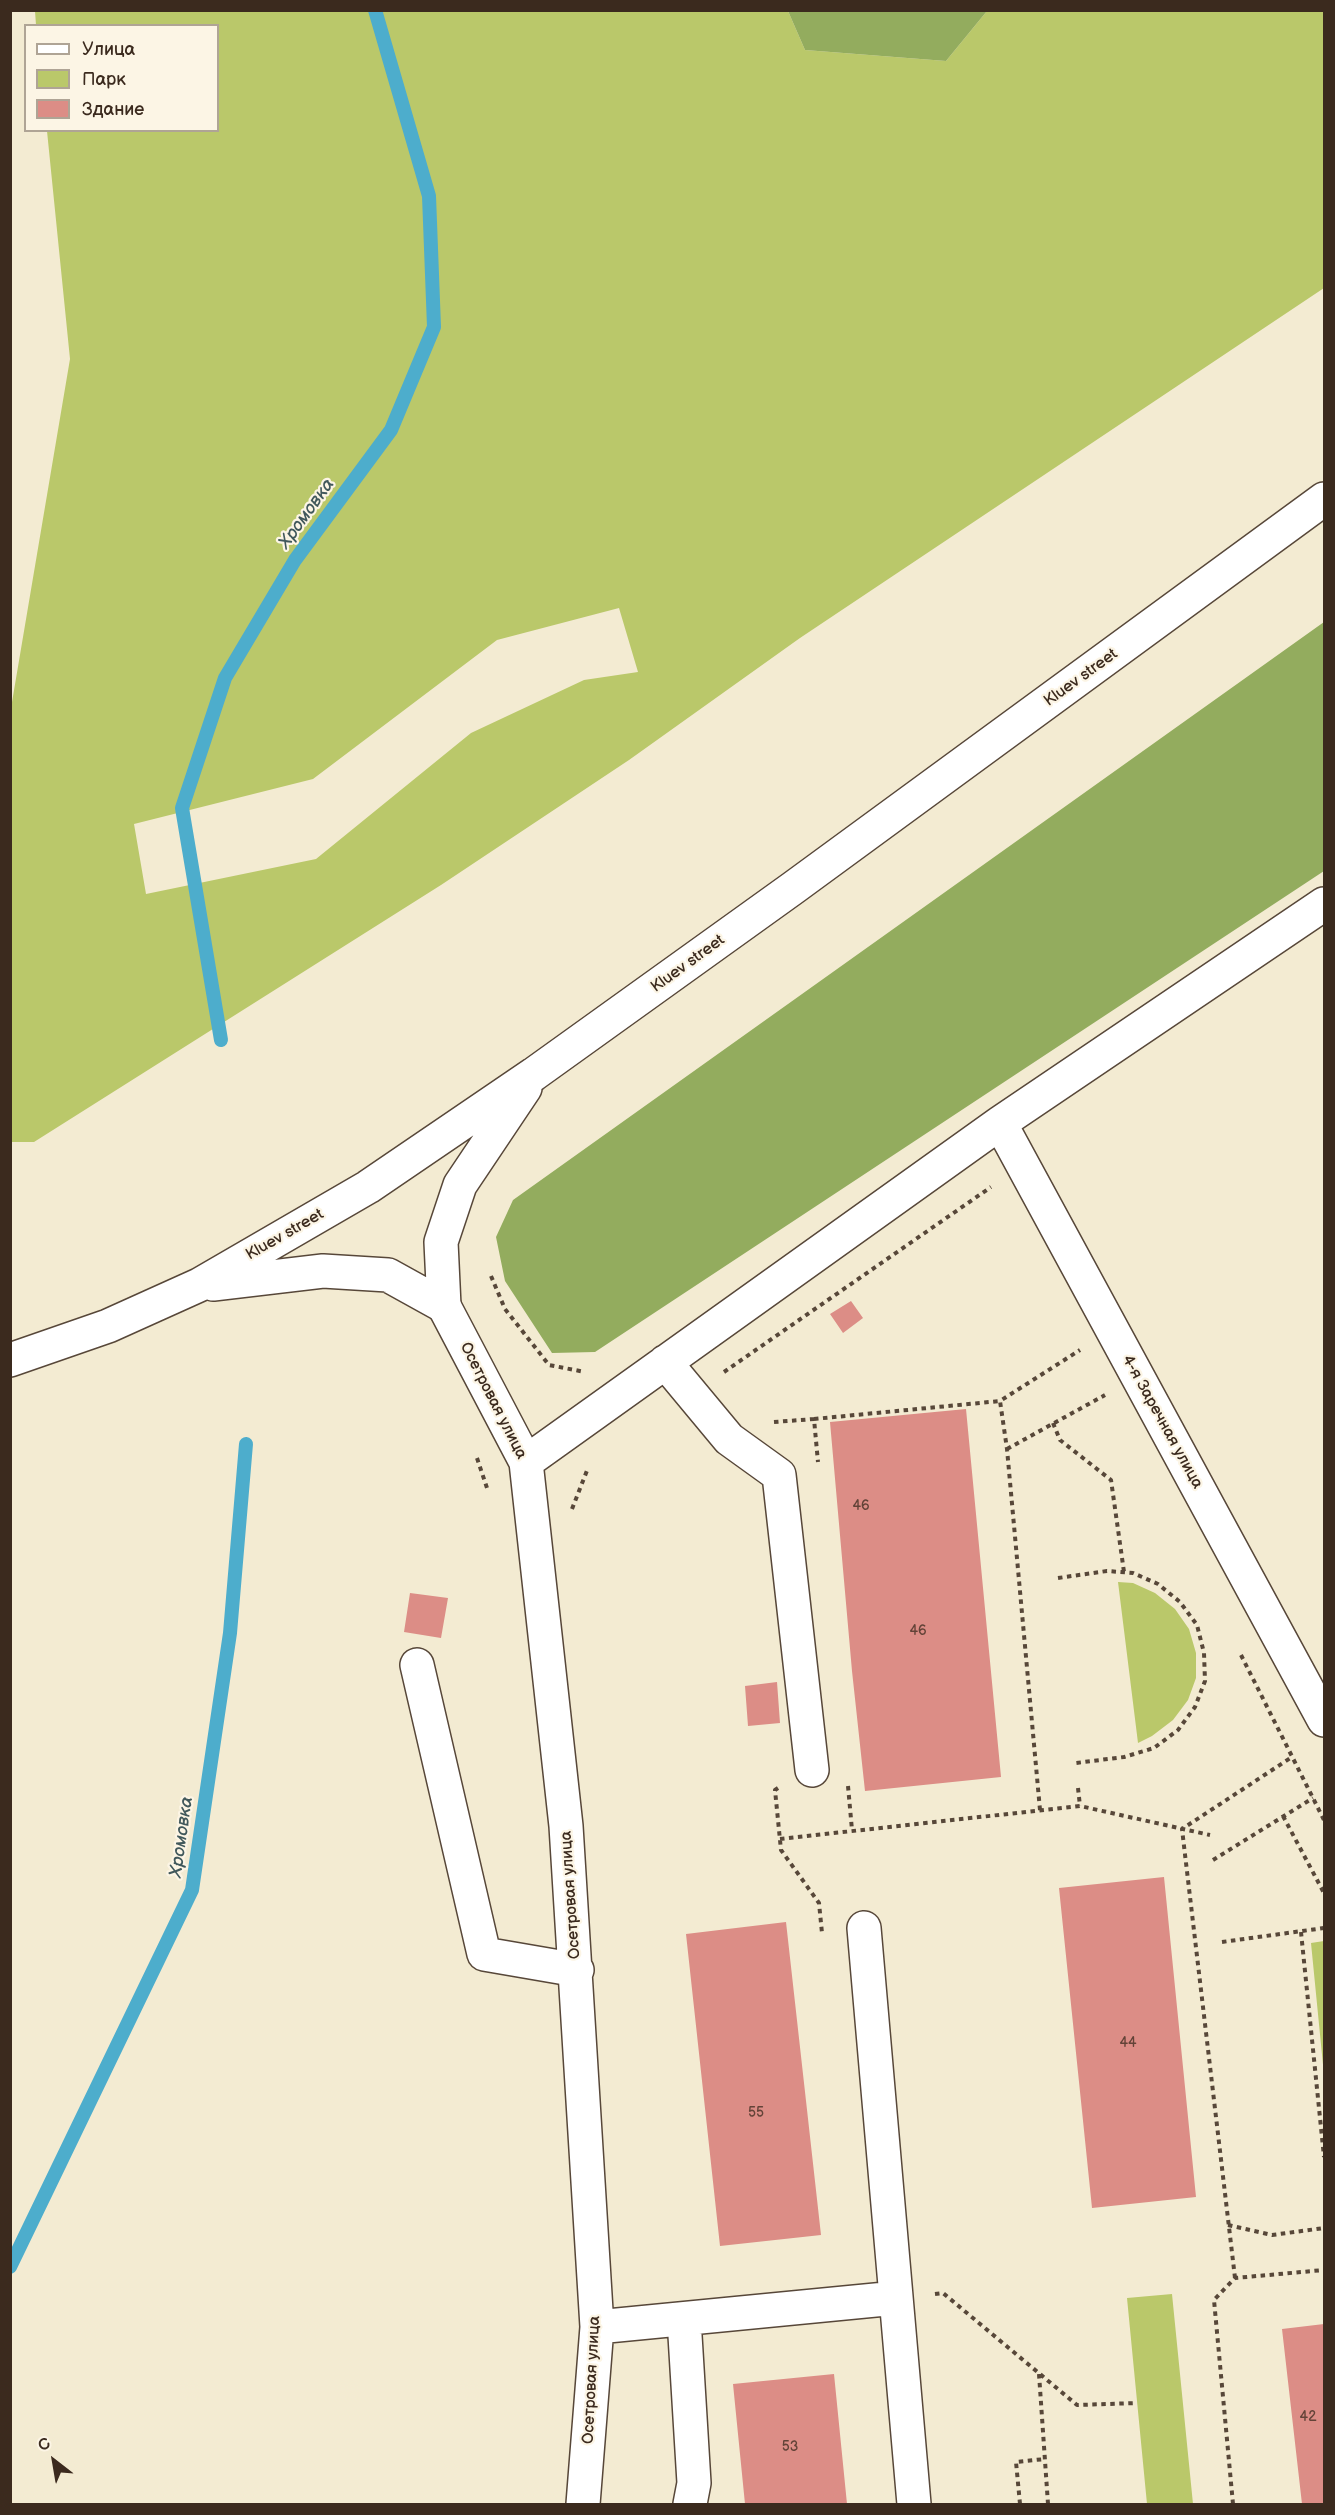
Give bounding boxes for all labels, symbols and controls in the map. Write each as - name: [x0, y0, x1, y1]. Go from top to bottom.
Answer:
- legend: [24, 24, 219, 132]
- text: Улица: [82, 39, 135, 60]
- text: Парк: [82, 69, 126, 90]
- text: Здание: [82, 99, 144, 120]
- water label: Хромовка: [274, 475, 340, 553]
- street label: Kluev street: [1040, 645, 1122, 711]
- street label: Kluev street: [647, 931, 729, 997]
- street label: Kluev street: [243, 1205, 327, 1265]
- street label: Осетровая улица: [455, 1339, 531, 1463]
- street label: 4-я Заречная улица: [1117, 1352, 1207, 1492]
- house number: 46: [852, 1498, 870, 1514]
- house number: 46: [909, 1623, 927, 1639]
- water label: Хромовка: [166, 1795, 198, 1879]
- street label: Осетровая улица: [557, 1830, 585, 1960]
- house number: 44: [1119, 2035, 1137, 2051]
- house number: 55: [748, 2105, 764, 2121]
- street label: Осетровая улица: [579, 2315, 605, 2445]
- house number: 42: [1300, 2409, 1316, 2425]
- north arrow: [24, 2431, 84, 2491]
- text: С: [35, 2434, 54, 2456]
- house number: 53: [782, 2439, 798, 2455]

